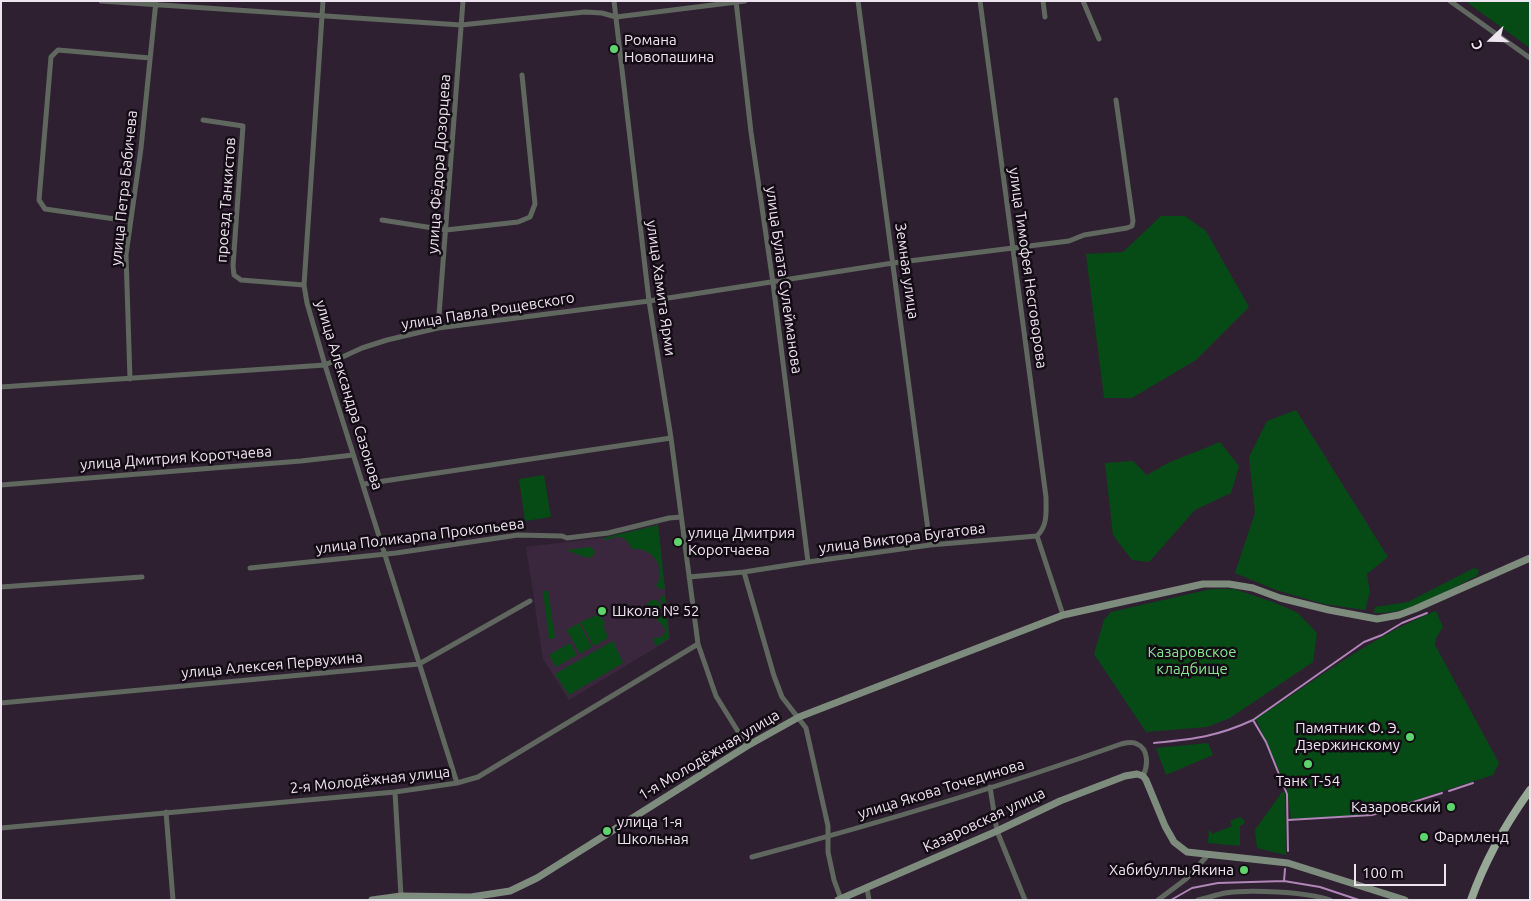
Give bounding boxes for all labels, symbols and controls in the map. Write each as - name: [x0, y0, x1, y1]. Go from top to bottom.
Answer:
- north arrow: [1466, 15, 1516, 65]
- place label: Романа Новопашина: [624, 31, 714, 66]
- text: С: [1468, 38, 1486, 52]
- marker: Романа Новопашина: [608, 43, 620, 55]
- street label: улица Фёдора Дозорцева: [424, 74, 454, 254]
- street label: улица Петра Бабичева: [107, 109, 141, 267]
- street label: проезд Танкистов: [213, 137, 239, 263]
- street label: улица Тимофея Несговорова: [1005, 166, 1051, 370]
- street label: улица Булата Сулейманова: [762, 185, 806, 375]
- street label: улица Хамита Ярми: [643, 219, 679, 357]
- street label: Земная улица: [891, 222, 923, 320]
- street label: улица Павла Рощевского: [400, 288, 576, 334]
- street label: улица Александра Сазонова: [311, 298, 387, 492]
- street label: улица Дмитрия Коротчаева: [79, 442, 273, 474]
- street label: улица Поликарпа Прокопьева: [315, 514, 525, 558]
- street label: улица Виктора Бугатова: [818, 519, 986, 557]
- place label: улица Дмитрия Коротчаева: [688, 524, 795, 559]
- marker: улица Дмитрия Коротчаева: [672, 536, 684, 548]
- place label: Школа № 52: [612, 602, 700, 620]
- marker: Школа № 52: [596, 605, 608, 617]
- park label: Казаровское кладбище: [1147, 643, 1237, 678]
- street label: улица Алексея Первухина: [181, 648, 363, 682]
- street label: 1-я Молодёжная улица: [635, 706, 783, 804]
- place label: Памятник Ф. Э. Дзержинскому: [1295, 719, 1400, 754]
- marker: Памятник Ф. Э. Дзержинскому: [1404, 731, 1416, 743]
- street label: улица Якова Точединова: [856, 755, 1026, 823]
- marker: Танк Т-54: [1302, 758, 1314, 770]
- street label: 2-я Молодёжная улица: [289, 763, 451, 797]
- place label: Танк Т-54: [1276, 772, 1340, 790]
- street label: Казаровская улица: [920, 784, 1048, 856]
- place label: Казаровский: [1351, 798, 1441, 816]
- marker: Казаровский: [1445, 801, 1457, 813]
- place label: улица 1-я Школьная: [617, 813, 689, 848]
- marker: улица 1-я Школьная: [601, 825, 613, 837]
- place label: Фармленд: [1434, 828, 1509, 846]
- marker: Фармленд: [1418, 831, 1430, 843]
- scale bar: [1356, 854, 1448, 886]
- place label: Хабибуллы Якина: [1109, 861, 1234, 879]
- marker: Хабибуллы Якина: [1238, 864, 1250, 876]
- text: 100 m: [1362, 864, 1404, 881]

